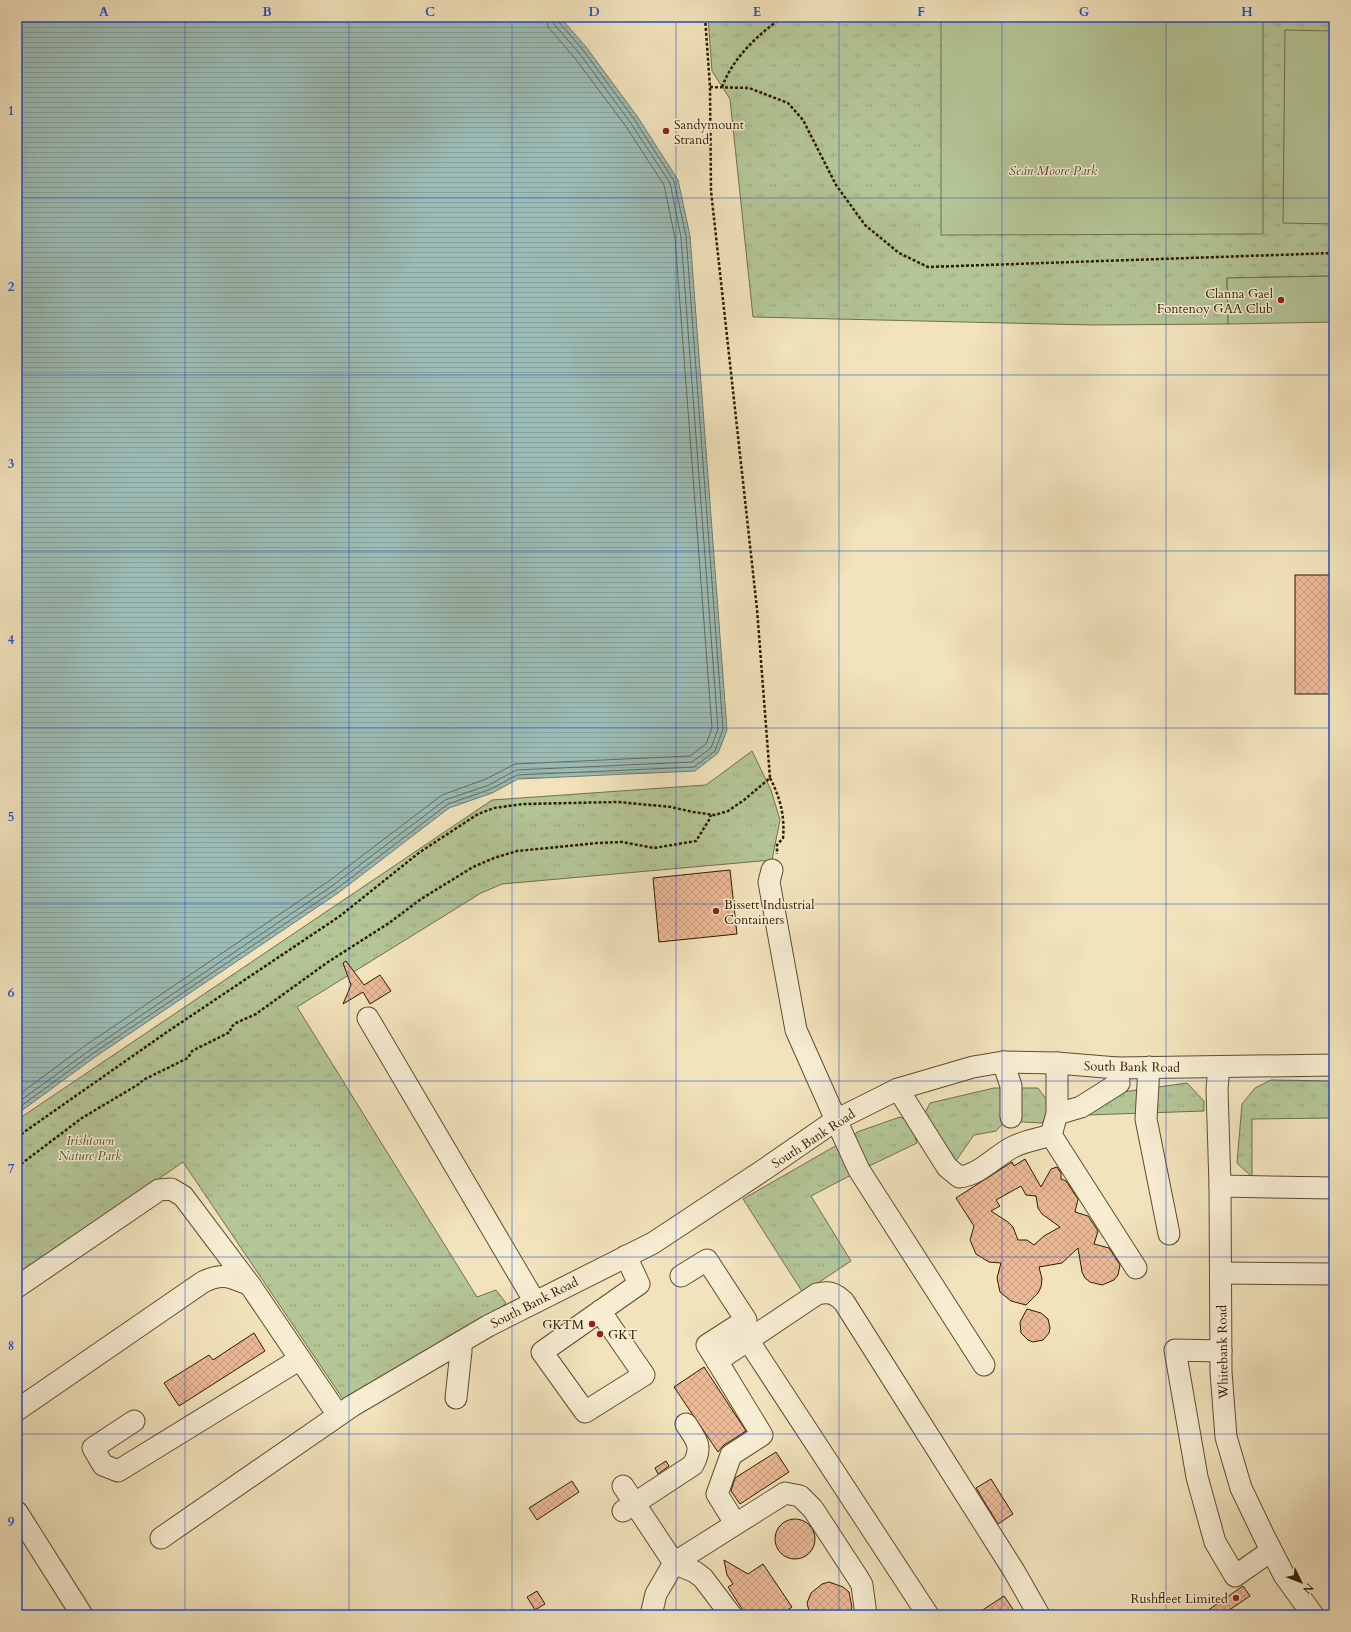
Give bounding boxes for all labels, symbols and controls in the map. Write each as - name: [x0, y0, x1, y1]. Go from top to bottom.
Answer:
- text: A: [99, 3, 109, 21]
- text: B: [262, 3, 272, 21]
- text: C: [425, 3, 435, 21]
- text: D: [588, 3, 600, 21]
- text: E: [753, 3, 761, 21]
- text: F: [917, 3, 925, 21]
- text: G: [1079, 3, 1090, 21]
- text: H: [1241, 3, 1253, 21]
- text: 1: [8, 102, 14, 120]
- place label: Sandymount Strand: [674, 116, 744, 149]
- marker: Sandymount Strand: [661, 126, 671, 136]
- park label: Seán Moore Park: [1009, 162, 1098, 180]
- text: 2: [8, 278, 15, 296]
- place label: Clanna Gael Fontenoy GAA Club: [1157, 285, 1274, 318]
- marker: Clanna Gael Fontenoy GAA Club: [1276, 295, 1286, 305]
- text: 3: [8, 455, 15, 473]
- text: 4: [8, 631, 15, 649]
- text: 5: [8, 808, 14, 826]
- place label: Bissett Industrial Containers: [724, 896, 815, 929]
- marker: Bissett Industrial Containers: [711, 906, 721, 916]
- text: 6: [8, 984, 15, 1002]
- street label: South Bank Road: [1084, 1057, 1180, 1077]
- street label: South Bank Road: [768, 1105, 859, 1173]
- park label: Irishtown Nature Park: [58, 1132, 122, 1165]
- text: 7: [8, 1160, 15, 1178]
- street label: South Bank Road: [487, 1273, 581, 1333]
- street label: Whitebank Road: [1213, 1305, 1233, 1400]
- place label: GKTM: [542, 1316, 584, 1334]
- marker: GKTM: [587, 1319, 597, 1329]
- place label: GKT: [608, 1326, 638, 1344]
- marker: GKT: [595, 1329, 605, 1339]
- text: 8: [8, 1337, 14, 1355]
- text: 9: [8, 1513, 15, 1531]
- north arrow: [1281, 1562, 1321, 1602]
- text: N: [1299, 1580, 1317, 1597]
- place label: Rushfleet Limited: [1130, 1590, 1228, 1608]
- marker: Rushfleet Limited: [1231, 1593, 1241, 1603]

